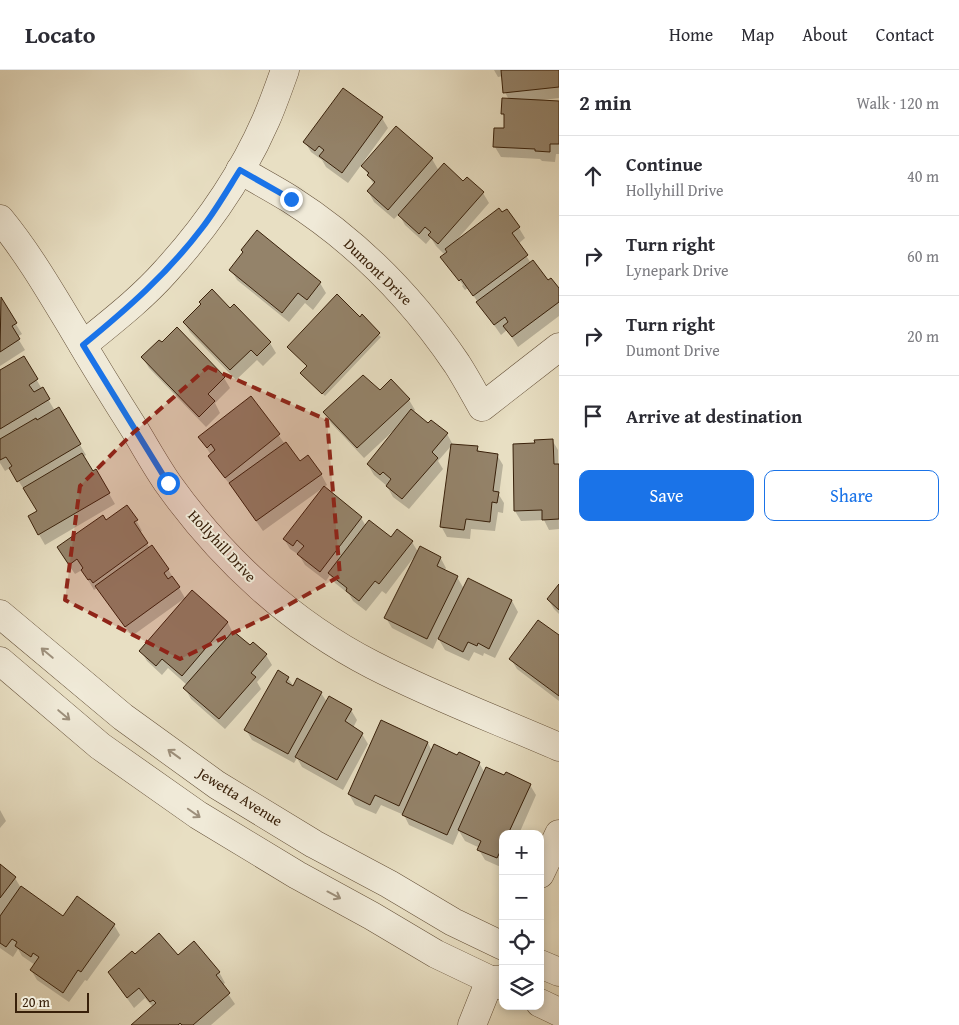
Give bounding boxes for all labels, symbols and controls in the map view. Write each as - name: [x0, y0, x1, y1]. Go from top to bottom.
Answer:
- text: Locato: [25, 17, 96, 52]
- text: Home: [669, 21, 713, 48]
- text: Map: [741, 21, 774, 48]
- text: About: [802, 21, 848, 48]
- text: Contact: [876, 21, 934, 48]
- text: 2 min: [579, 87, 631, 118]
- text: Walk · 120 m: [856, 91, 939, 115]
- text: Continue: [626, 150, 703, 178]
- icon: ahead: [579, 162, 607, 190]
- text: 40 m: [907, 164, 939, 188]
- text: Hollyhill Drive: [626, 178, 724, 202]
- route end: [280, 188, 303, 211]
- text: Turn right: [626, 230, 715, 258]
- street label: Dumont Drive: [339, 234, 417, 310]
- icon: right: [579, 242, 607, 270]
- text: 60 m: [907, 244, 939, 268]
- text: Lynepark Drive: [626, 258, 729, 282]
- text: Turn right: [626, 310, 715, 338]
- icon: right: [579, 322, 607, 350]
- text: 20 m: [907, 324, 939, 348]
- text: Dumont Drive: [626, 338, 720, 362]
- icon: arrive: [579, 402, 607, 430]
- text: Arrive at destination: [626, 402, 802, 430]
- button: Save: [579, 470, 754, 521]
- button: Share: [764, 470, 939, 521]
- route start: [157, 472, 180, 495]
- street label: Hollyhill Drive: [183, 505, 261, 586]
- one-way arrow: [40, 648, 53, 659]
- one-way arrow: [57, 709, 70, 720]
- one-way arrow: [167, 749, 181, 759]
- street label: Jewetta Avenue: [192, 761, 287, 831]
- one-way arrow: [187, 807, 201, 818]
- map controls: [499, 830, 544, 1010]
- button: +: [499, 830, 544, 875]
- button: −: [499, 875, 544, 920]
- one-way arrow: [326, 890, 341, 900]
- button: locate: [499, 920, 544, 965]
- button: layers: [499, 965, 544, 1010]
- scale bar: [15, 990, 89, 1013]
- text: 20 m: [22, 992, 50, 1012]

